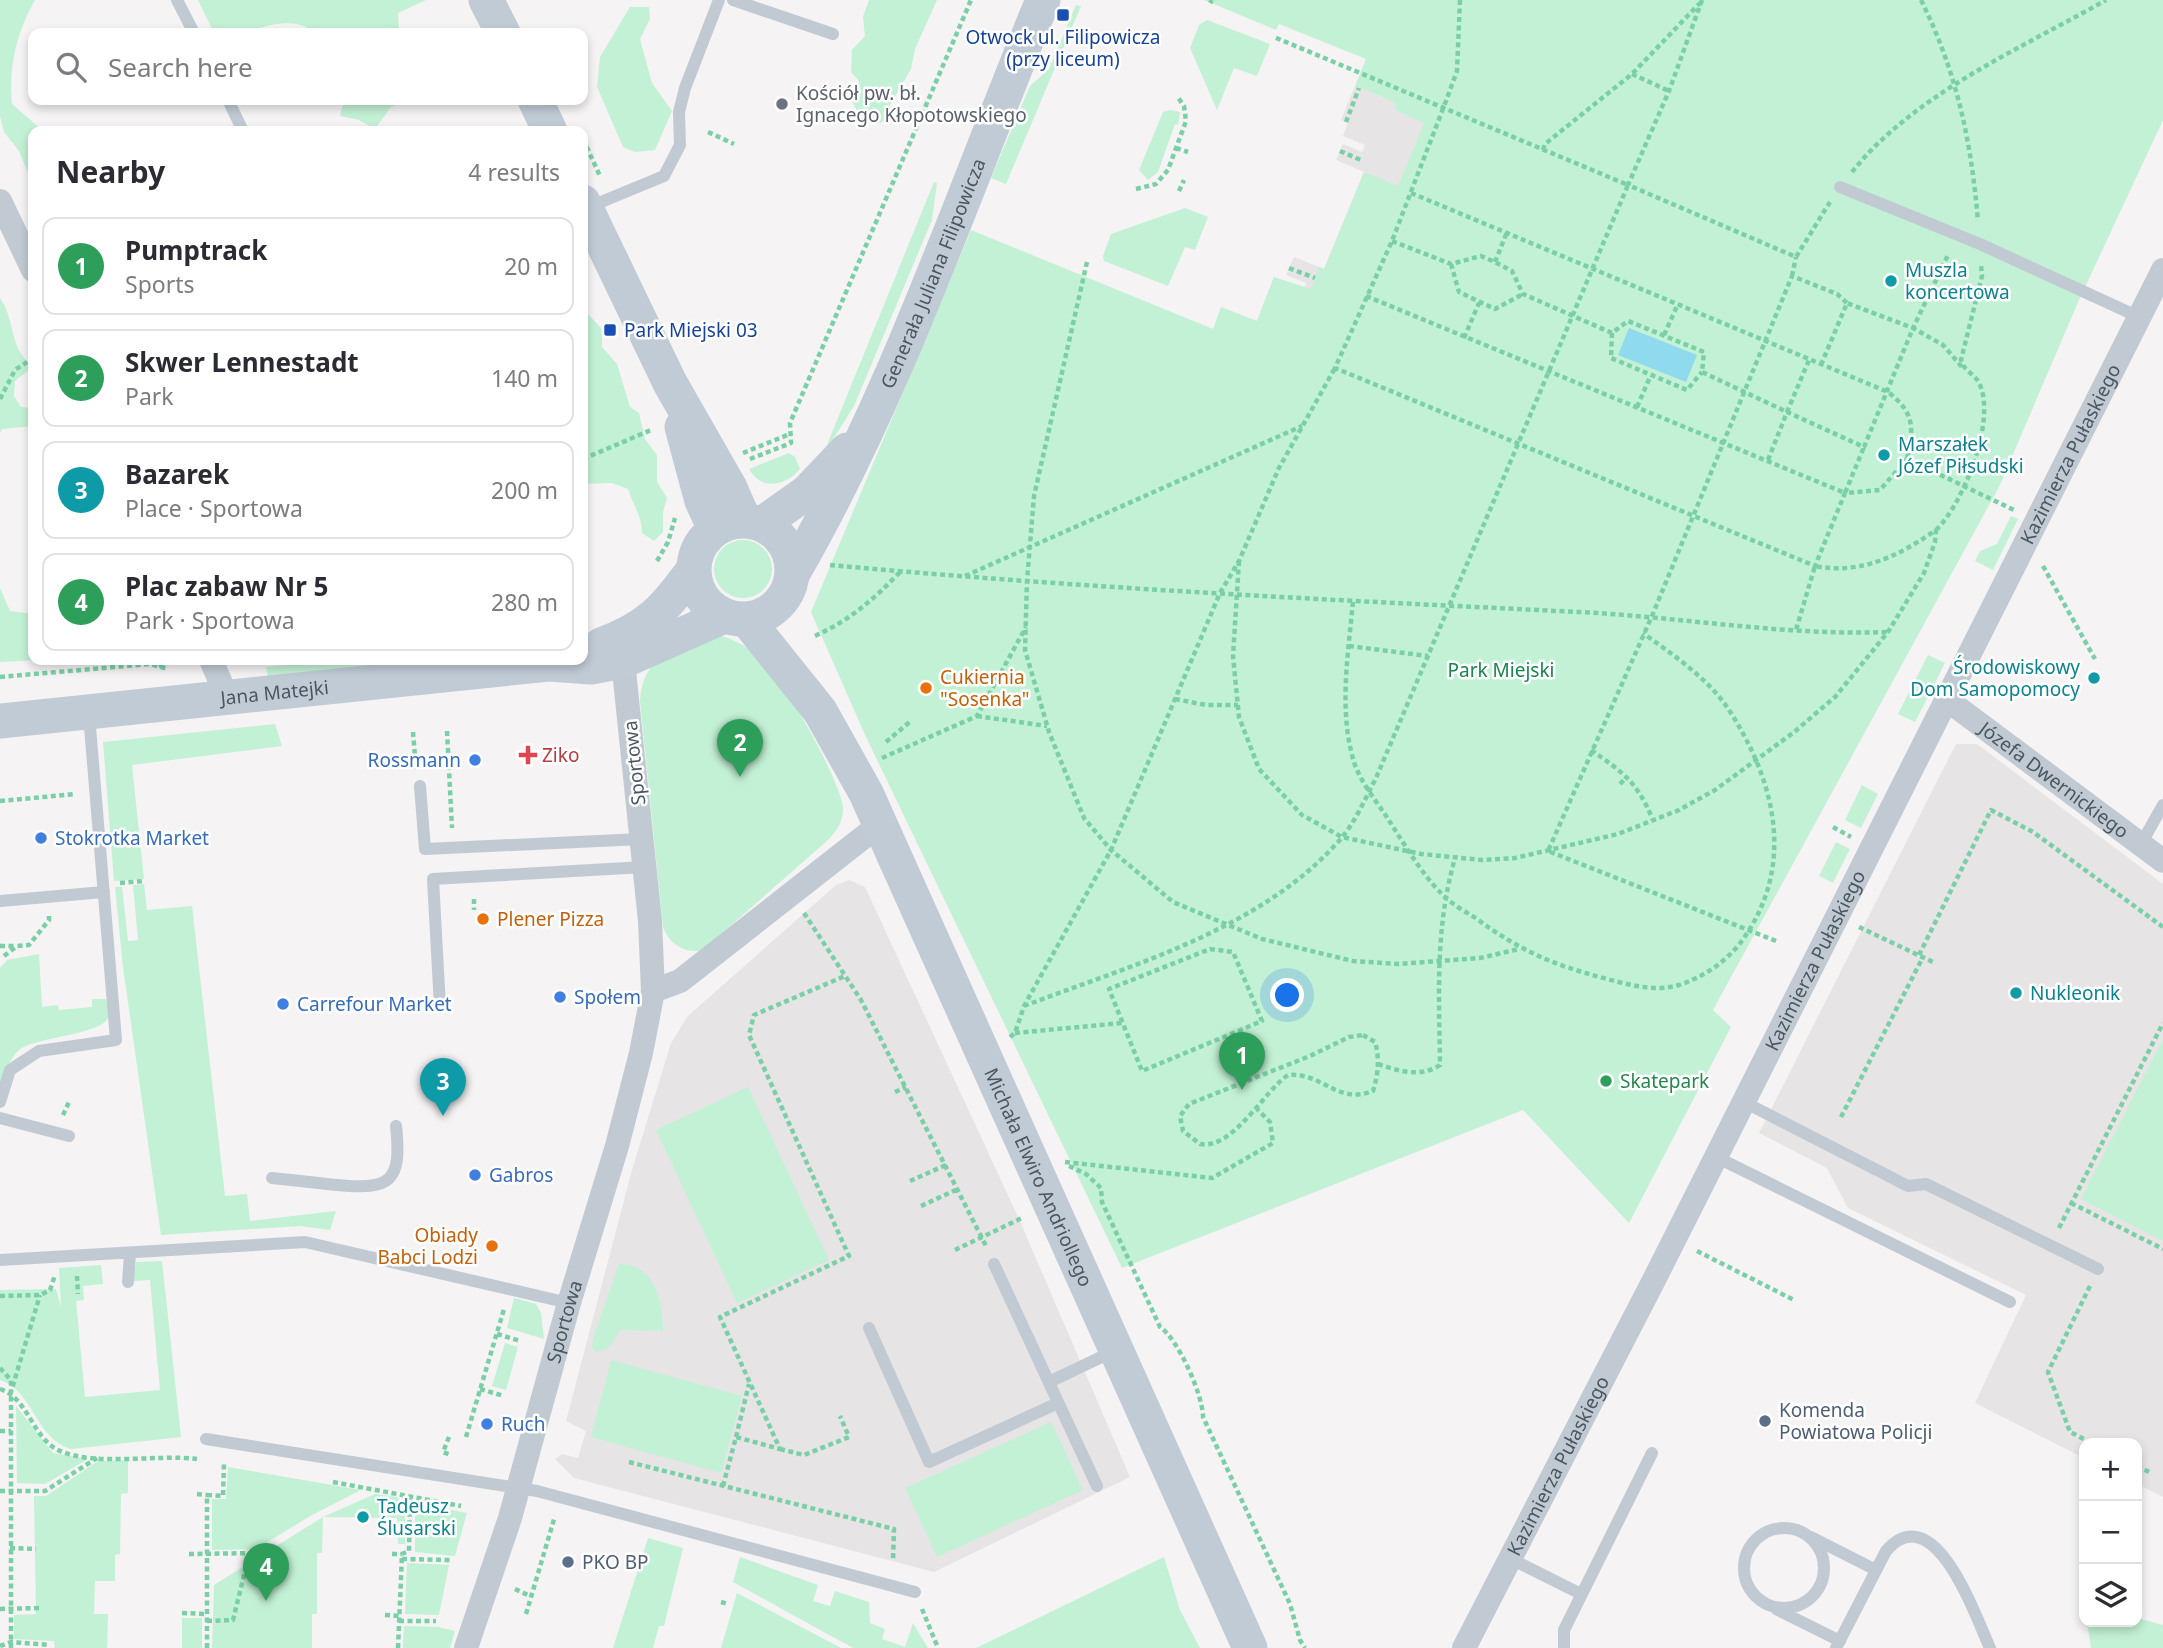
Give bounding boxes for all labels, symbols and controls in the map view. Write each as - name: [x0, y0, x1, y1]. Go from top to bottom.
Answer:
- marker: Otwock ul. Filipowicza (przy liceum): [1055, 7, 1071, 23]
- place label: Otwock ul. Filipowicza (przy liceum): [966, 24, 1160, 72]
- search box: [28, 28, 588, 105]
- icon: search: [52, 48, 90, 86]
- text: Search here: [108, 49, 253, 85]
- place label: Kościół pw. bł. Ignacego Kłopotowskiego: [796, 80, 1027, 128]
- marker: Kościół pw. bł. Ignacego Kłopotowskiego: [774, 96, 790, 112]
- text: Nearby: [56, 151, 165, 192]
- street label: Generała Juliana Filipowicza: [874, 154, 991, 393]
- text: 4 results: [468, 156, 560, 188]
- text: Pumptrack: [125, 232, 267, 268]
- text: 1: [74, 250, 88, 282]
- text: 20 m: [504, 250, 558, 282]
- place label: Muszla koncertowa: [1905, 257, 2010, 305]
- text: Sports: [125, 268, 195, 300]
- marker: Muszla koncertowa: [1883, 273, 1899, 289]
- place label: Park Miejski 03: [624, 317, 758, 343]
- marker: Park Miejski 03: [602, 322, 618, 338]
- text: Skwer Lennestadt: [125, 344, 359, 380]
- street label: Kazimierza Pułaskiego: [2014, 359, 2127, 549]
- text: 2: [74, 362, 88, 394]
- text: 140 m: [491, 362, 558, 394]
- text: Park: [125, 380, 174, 412]
- place label: Marszałek Józef Piłsudski: [1896, 431, 2024, 479]
- marker: Marszałek Józef Piłsudski: [1876, 447, 1892, 463]
- text: Bazarek: [125, 456, 229, 492]
- text: 3: [74, 474, 88, 506]
- text: 200 m: [491, 474, 558, 506]
- text: Place · Sportowa: [125, 492, 303, 524]
- text: Plac zabaw Nr 5: [125, 568, 328, 604]
- text: 4: [74, 586, 88, 618]
- text: 280 m: [491, 586, 558, 618]
- text: Park · Sportowa: [125, 604, 295, 636]
- place label: Środowiskowy Dom Samopomocy: [1910, 654, 2080, 702]
- park label: Park Miejski: [1448, 657, 1555, 683]
- place label: Cukiernia "Sosenka": [940, 664, 1030, 712]
- marker: Środowiskowy Dom Samopomocy: [2086, 670, 2102, 686]
- street label: Jana Matejki: [217, 674, 330, 711]
- marker: Cukiernia "Sosenka": [918, 680, 934, 696]
- street label: Józefa Dwernickiego: [1972, 714, 2134, 844]
- street label: Sportowa: [617, 719, 651, 807]
- pin: 2: [717, 719, 763, 777]
- place label: Ziko: [542, 742, 579, 768]
- place label: Rossmann: [368, 747, 461, 773]
- marker: Ziko: [520, 747, 536, 763]
- marker: Rossmann: [467, 752, 483, 768]
- place label: Stokrotka Market: [55, 825, 209, 851]
- marker: Stokrotka Market: [33, 830, 49, 846]
- street label: Kazimierza Pułaskiego: [1759, 866, 1871, 1055]
- place label: Plener Pizza: [497, 906, 604, 932]
- marker: Plener Pizza: [475, 911, 491, 927]
- your location: [1270, 978, 1304, 1012]
- place label: Nukleonik: [2030, 980, 2120, 1006]
- place label: Społem: [574, 984, 641, 1010]
- marker: Nukleonik: [2008, 985, 2024, 1001]
- marker: Społem: [552, 989, 568, 1005]
- place label: Carrefour Market: [297, 991, 452, 1017]
- marker: Carrefour Market: [275, 996, 291, 1012]
- pin: 1: [1219, 1032, 1265, 1090]
- pin: 3: [420, 1058, 466, 1116]
- street label: Michała Elwiro Andriollego: [978, 1064, 1099, 1291]
- place label: Skatepark: [1620, 1068, 1709, 1094]
- marker: Skatepark: [1598, 1073, 1614, 1089]
- place label: Gabros: [489, 1162, 553, 1188]
- marker: Gabros: [467, 1167, 483, 1183]
- place label: Obiady Babci Lodzi: [377, 1222, 478, 1270]
- marker: Obiady Babci Lodzi: [484, 1238, 500, 1254]
- street label: Sportowa: [540, 1277, 588, 1366]
- street label: Kazimierza Pułaskiego: [1501, 1371, 1615, 1560]
- place label: Komenda Powiatowa Policji: [1779, 1397, 1932, 1445]
- place label: Ruch: [501, 1411, 545, 1437]
- marker: Komenda Powiatowa Policji: [1757, 1413, 1773, 1429]
- marker: Ruch: [479, 1416, 495, 1432]
- map controls: [2079, 1438, 2142, 1627]
- button: +: [2079, 1438, 2142, 1501]
- place label: Tadeusz Ślusarski: [377, 1493, 456, 1541]
- button: −: [2079, 1501, 2142, 1564]
- marker: Tadeusz Ślusarski: [355, 1509, 371, 1525]
- pin: 4: [243, 1543, 289, 1601]
- place label: PKO BP: [582, 1549, 649, 1575]
- marker: PKO BP: [560, 1554, 576, 1570]
- button: layers: [2079, 1564, 2142, 1627]

